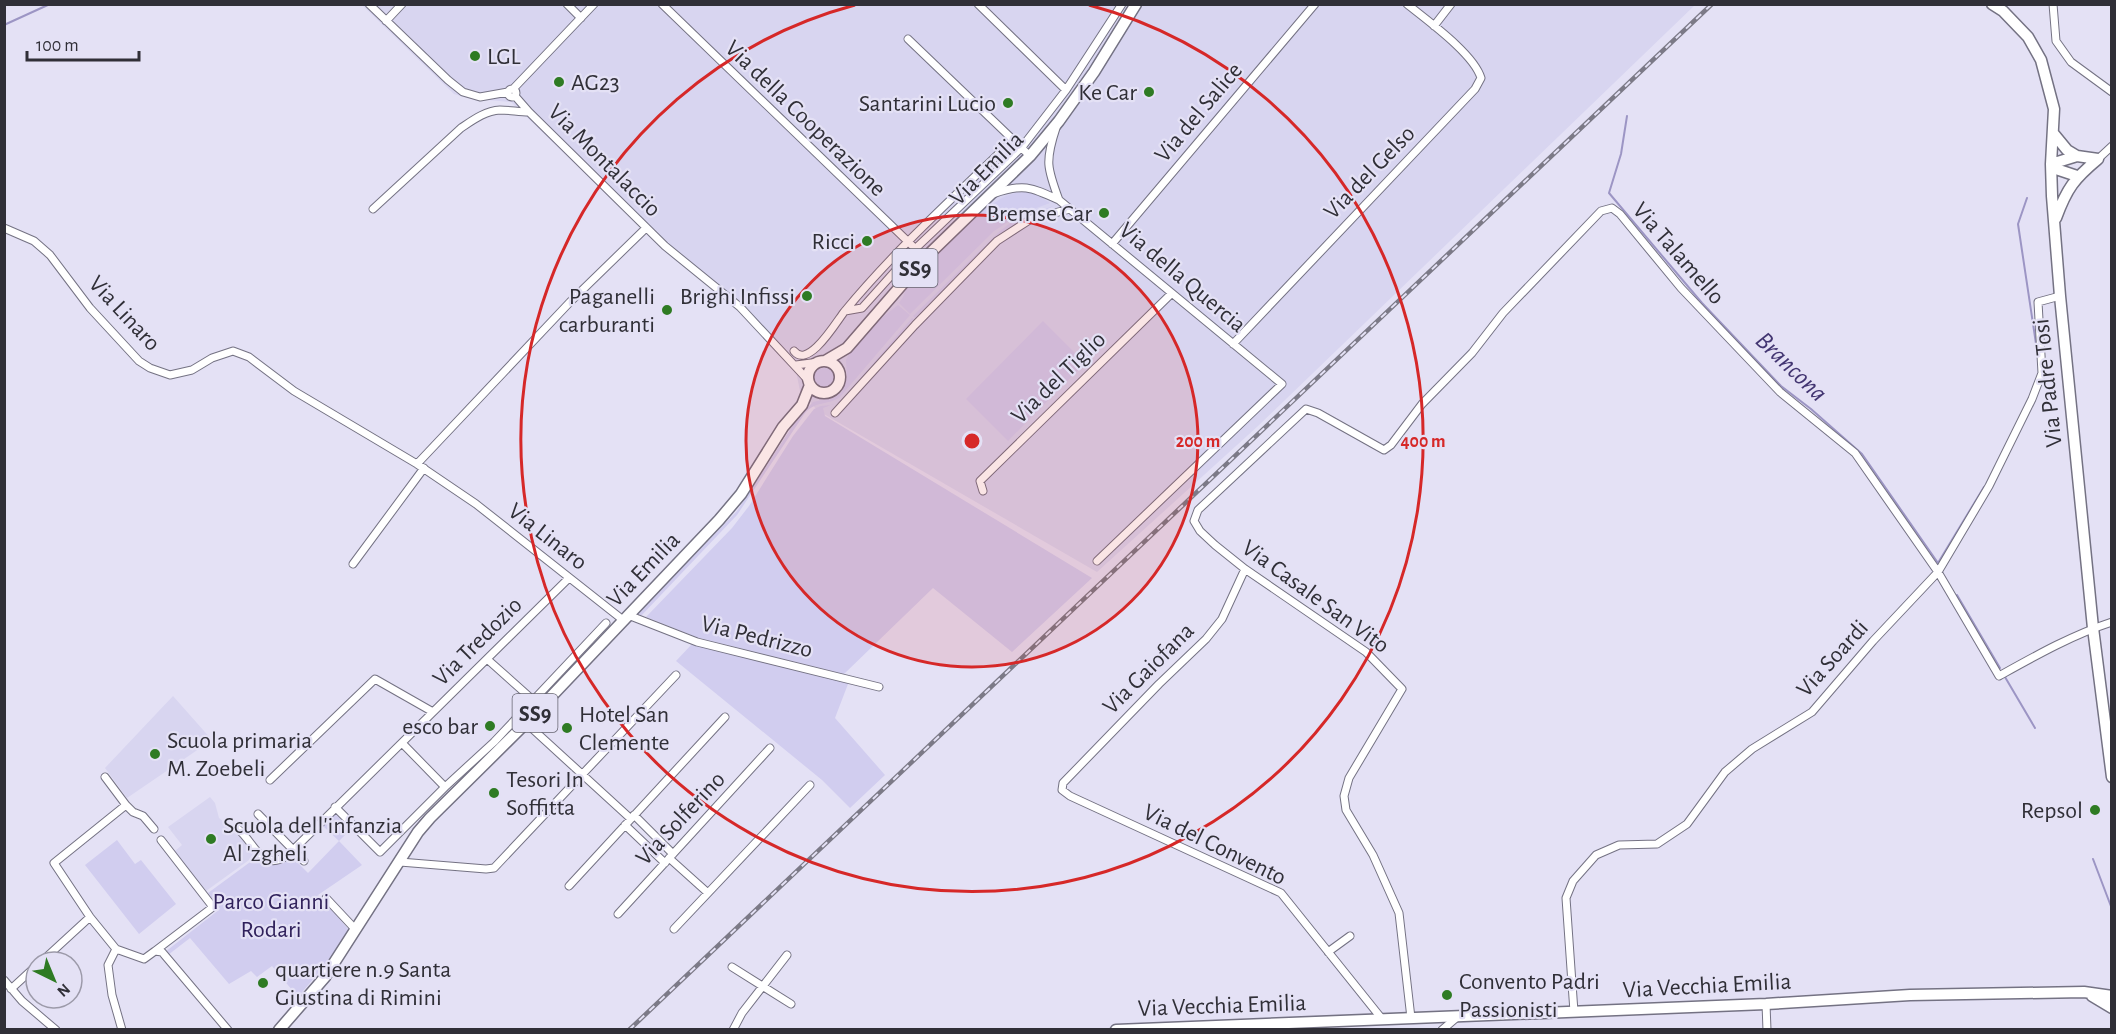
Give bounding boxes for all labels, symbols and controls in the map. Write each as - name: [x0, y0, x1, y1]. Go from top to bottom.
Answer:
- scale bar: [27, 24, 140, 62]
- street label: Via della Cooperazione: [720, 36, 890, 201]
- text: 100 m: [36, 37, 79, 55]
- place label: LGL: [487, 45, 521, 69]
- marker: LGL: [468, 49, 482, 63]
- street label: Via del Salice: [1150, 58, 1247, 167]
- place label: AG23: [571, 71, 620, 95]
- marker: AG23: [552, 75, 566, 89]
- place label: Ke Car: [1078, 81, 1137, 105]
- marker: Ke Car: [1142, 85, 1156, 99]
- place label: Santarini Lucio: [859, 92, 996, 116]
- marker: Santarini Lucio: [1001, 96, 1015, 110]
- street label: Via Montalaccio: [543, 100, 665, 222]
- street label: Via del Gelso: [1320, 121, 1420, 224]
- street label: Via Emilia: [945, 127, 1028, 210]
- street label: Via Talamello: [1628, 198, 1729, 309]
- place label: Bremse Car: [986, 202, 1092, 226]
- marker: Bremse Car: [1097, 206, 1111, 220]
- street label: Via della Quercia: [1114, 218, 1250, 338]
- place label: Ricci: [812, 230, 855, 254]
- marker: Ricci: [860, 234, 874, 248]
- road number: SS9: [892, 249, 938, 287]
- street label: Via Linaro: [84, 272, 165, 356]
- place label: Paganelli carburanti: [559, 285, 655, 337]
- place label: Brighi Infissi: [680, 285, 795, 309]
- marker: Brighi Infissi: [800, 289, 814, 303]
- marker: Paganelli carburanti: [660, 303, 674, 317]
- street label: Via Padre Tosi: [2029, 317, 2067, 448]
- street label: Via del Tiglio: [1007, 327, 1110, 428]
- water label: Brancona: [1751, 327, 1832, 407]
- centre of rings: [962, 431, 982, 451]
- text: 200 m: [1176, 433, 1220, 451]
- text: 400 m: [1400, 433, 1446, 451]
- street label: Via Linaro: [503, 499, 591, 575]
- street label: Via Emilia: [603, 528, 685, 612]
- street label: Via Casale San Vito: [1237, 536, 1393, 658]
- street label: Via Tredozio: [429, 593, 527, 691]
- street label: Via Pedrizzo: [698, 612, 815, 662]
- street label: Via Soardi: [1792, 616, 1873, 702]
- street label: Via Gaiofana: [1098, 618, 1199, 719]
- road number: SS9: [512, 694, 558, 732]
- place label: Hotel San Clemente: [579, 703, 670, 755]
- place label: esco bar: [402, 715, 478, 739]
- marker: esco bar: [483, 719, 497, 733]
- marker: Hotel San Clemente: [560, 721, 574, 735]
- place label: Scuola primaria M. Zoebeli: [167, 729, 312, 781]
- marker: Scuola primaria M. Zoebeli: [148, 747, 162, 761]
- street label: Via Solferino: [632, 767, 730, 870]
- place label: Tesori In Soffitta: [506, 768, 584, 820]
- marker: Tesori In Soffitta: [487, 786, 501, 800]
- place label: Repsol: [2021, 799, 2083, 823]
- street label: Via del Convento: [1139, 800, 1290, 890]
- marker: Repsol: [2088, 803, 2102, 817]
- place label: Scuola dell'infanzia Al 'zgheli: [223, 814, 402, 866]
- marker: Scuola dell'infanzia Al 'zgheli: [204, 832, 218, 846]
- park label: Parco Gianni Rodari: [213, 890, 329, 942]
- north arrow: [24, 950, 84, 1010]
- place label: quartiere n.9 Santa Giustina di Rimini: [275, 958, 451, 1010]
- place label: Convento Padri Passionisti: [1459, 970, 1600, 1022]
- street label: Via Vecchia Emilia: [1622, 970, 1792, 1002]
- marker: quartiere n.9 Santa Giustina di Rimini: [256, 976, 270, 990]
- text: N: [54, 981, 73, 1000]
- marker: Convento Padri Passionisti: [1440, 988, 1454, 1002]
- street label: Via Vecchia Emilia: [1137, 991, 1307, 1021]

